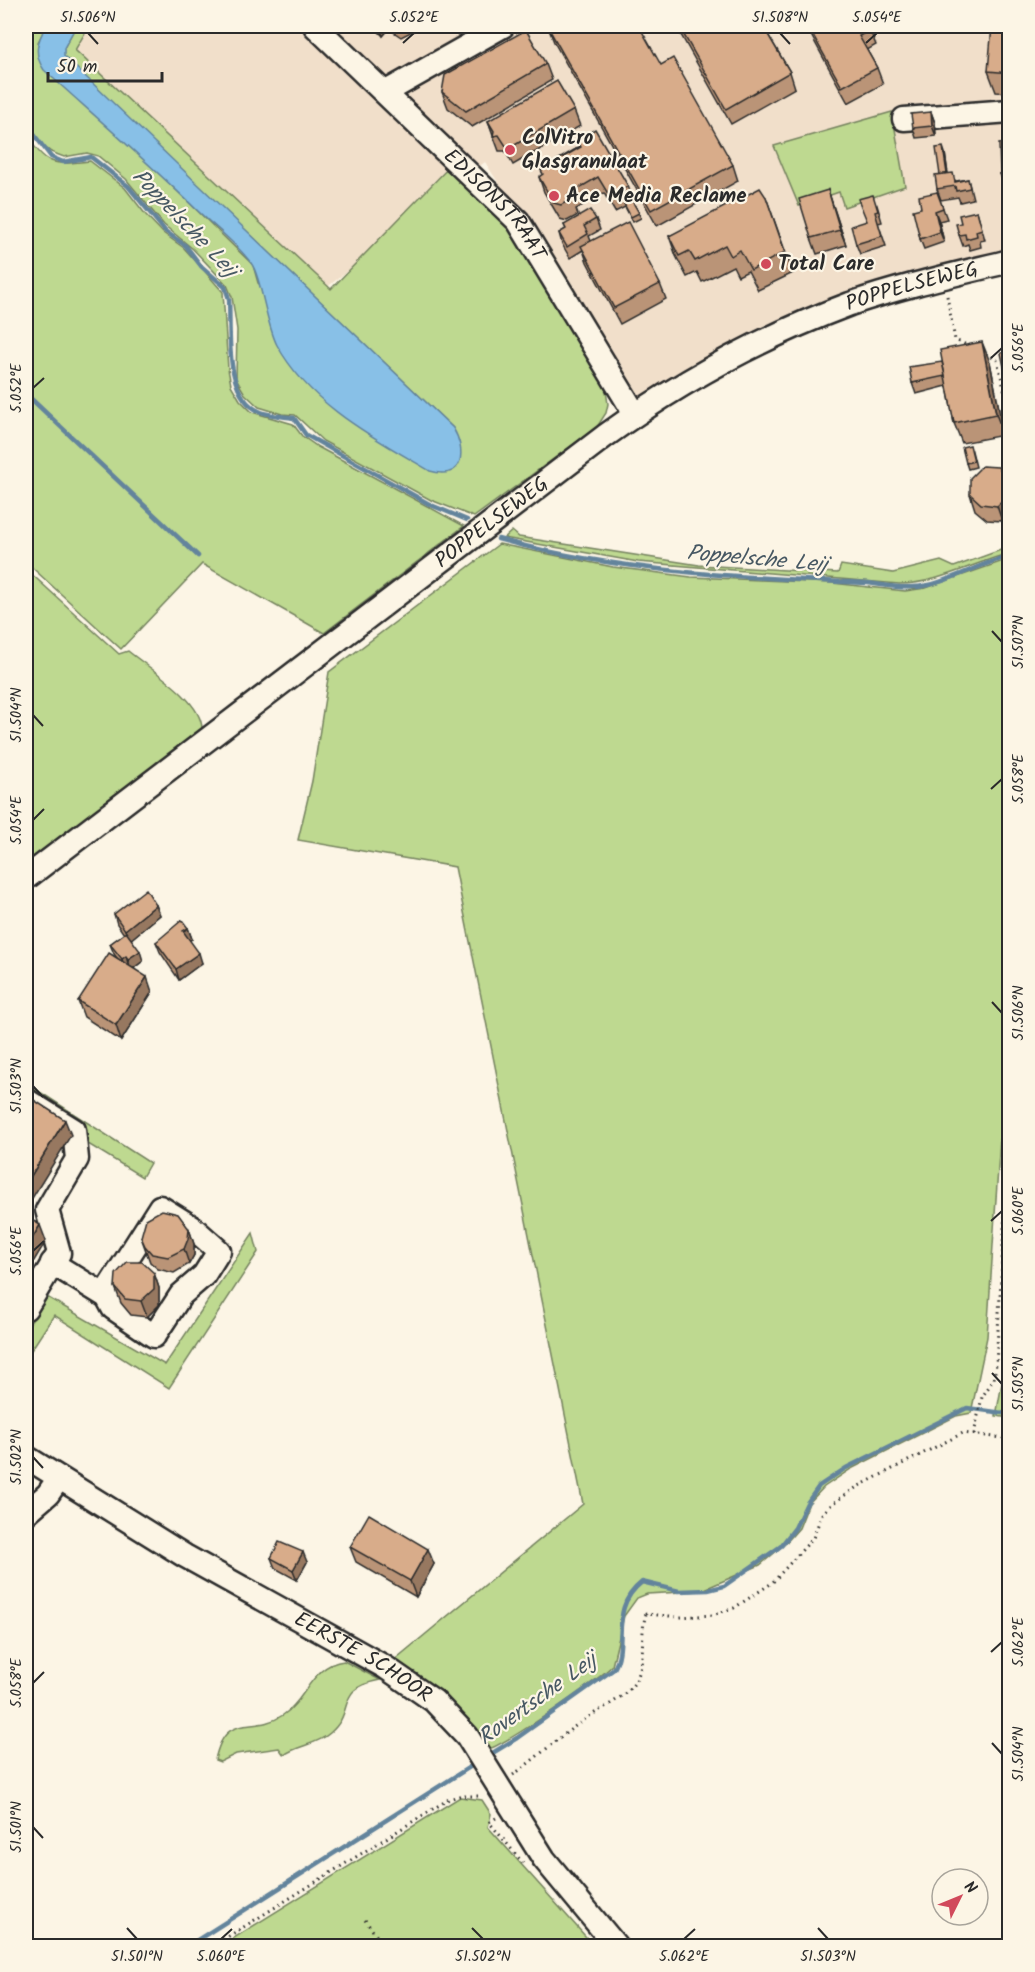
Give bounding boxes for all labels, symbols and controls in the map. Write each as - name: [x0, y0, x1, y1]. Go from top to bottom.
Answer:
- text: 51.506°N: [60, 6, 116, 30]
- text: 5.052°E: [389, 6, 440, 30]
- text: 51.508°N: [752, 6, 808, 30]
- text: 5.054°E: [852, 6, 903, 30]
- scale bar: [48, 45, 162, 83]
- text: 50 m: [57, 53, 97, 82]
- place label: ColVitro Glasgranulaat: [522, 122, 648, 179]
- street label: EDISONSTRAAT: [436, 141, 556, 268]
- marker: ColVitro Glasgranulaat: [503, 143, 517, 157]
- water label: Poppelsche Leij: [123, 161, 249, 290]
- place label: Ace Media Reclame: [566, 180, 746, 213]
- marker: Ace Media Reclame: [547, 189, 561, 203]
- place label: Total Care: [778, 248, 874, 281]
- street label: POPPELSEWEG: [841, 253, 982, 321]
- marker: Total Care: [759, 257, 773, 271]
- text: 5.056°E: [1007, 322, 1031, 373]
- text: 5.052°E: [5, 362, 29, 413]
- street label: POPPELSEWEG: [428, 468, 556, 577]
- water label: Poppelsche Leij: [685, 536, 833, 584]
- text: 51.507°N: [1007, 615, 1031, 669]
- text: 51.504°N: [5, 687, 29, 743]
- text: 5.058°E: [1007, 753, 1031, 804]
- text: 5.054°E: [5, 794, 29, 845]
- text: 51.506°N: [1007, 985, 1031, 1041]
- text: 51.503°N: [5, 1058, 29, 1114]
- text: 5.060°E: [1007, 1185, 1031, 1235]
- text: 5.056°E: [5, 1225, 29, 1276]
- text: 51.505°N: [1007, 1356, 1031, 1412]
- text: 51.502°N: [5, 1429, 29, 1485]
- street label: EERSTE SCHOOR: [288, 1603, 439, 1711]
- text: 5.062°E: [1007, 1616, 1031, 1667]
- water label: Rovertsche Leij: [471, 1642, 609, 1755]
- text: 5.058°E: [5, 1657, 29, 1708]
- text: 51.504°N: [1007, 1726, 1031, 1782]
- text: 51.501°N: [5, 1801, 29, 1853]
- north arrow: [930, 1867, 990, 1927]
- text: N: [957, 1876, 982, 1900]
- text: 51.501°N: [111, 1945, 163, 1969]
- text: 5.060°E: [197, 1945, 247, 1969]
- text: 51.502°N: [455, 1945, 511, 1969]
- text: 5.062°E: [659, 1945, 710, 1969]
- text: 51.503°N: [800, 1945, 856, 1969]

